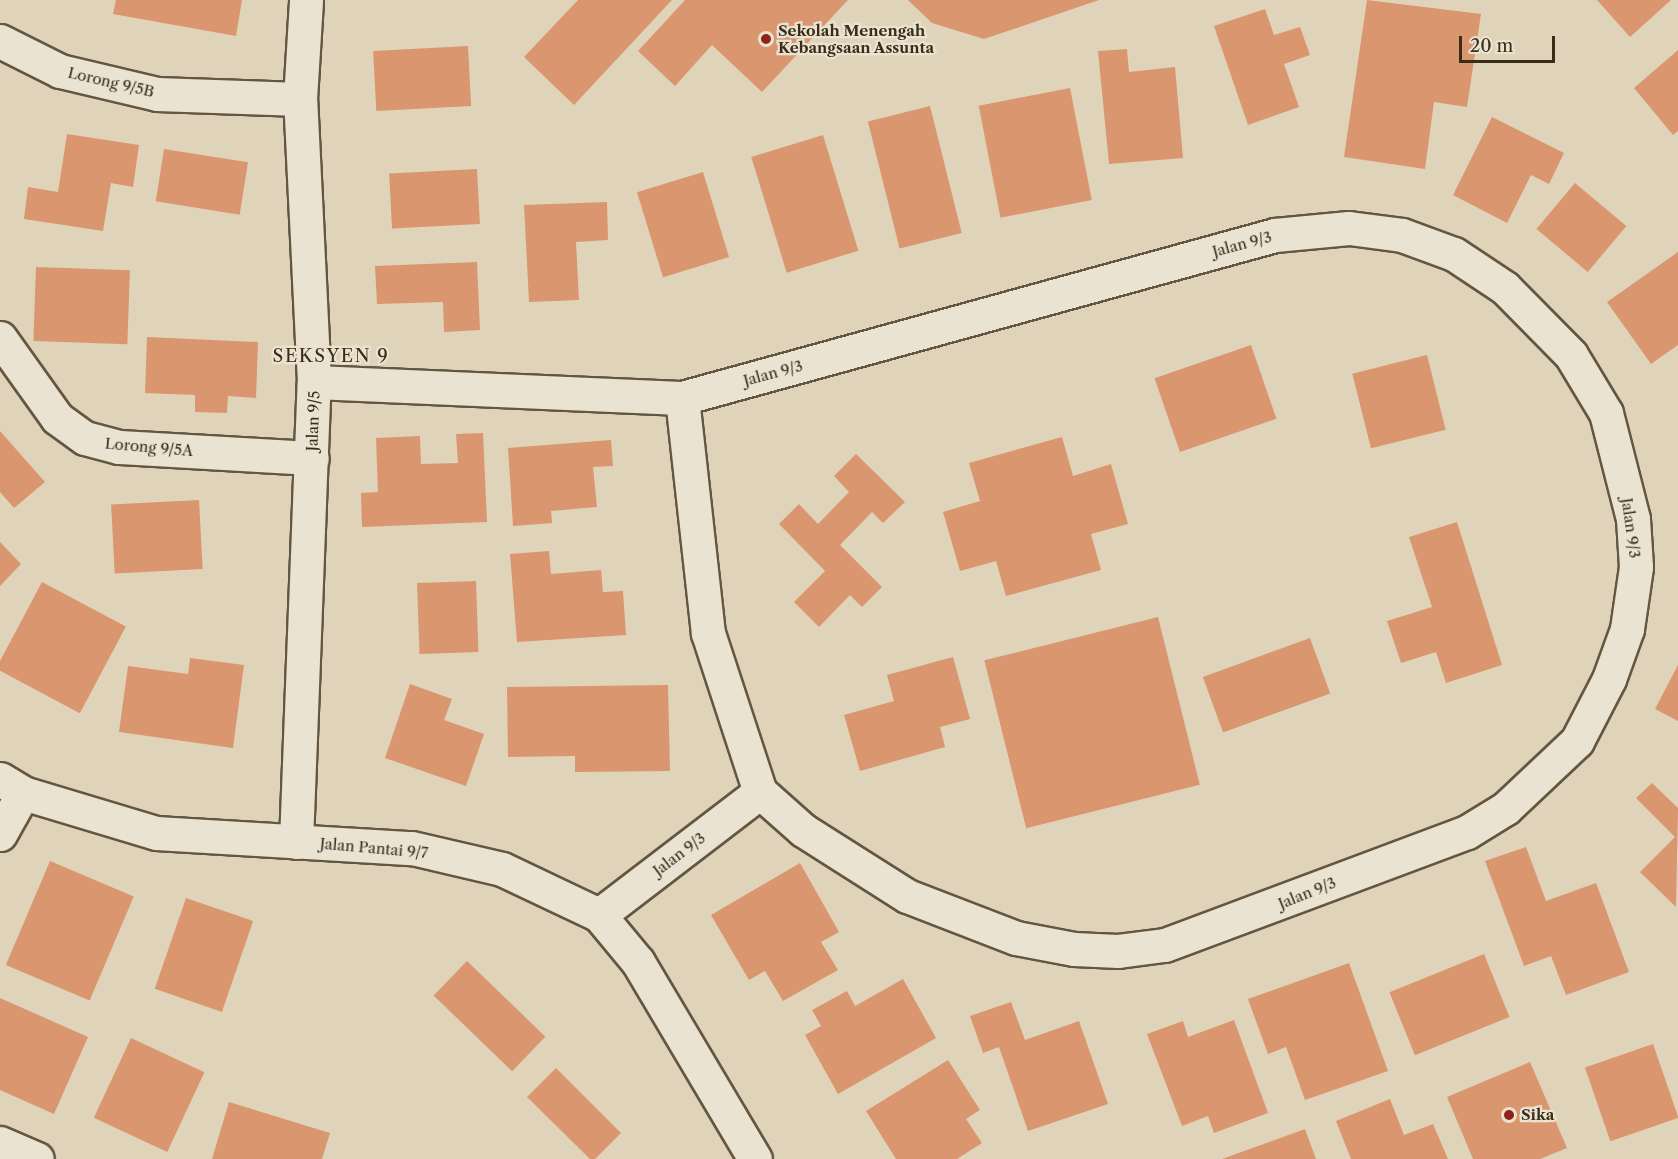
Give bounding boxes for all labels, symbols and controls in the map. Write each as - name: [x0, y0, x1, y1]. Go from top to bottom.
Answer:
- place label: Sekolah Menengah Kebangsaan Assunta: [778, 21, 935, 56]
- scale bar: [1462, 24, 1558, 62]
- marker: Sekolah Menengah Kebangsaan Assunta: [759, 32, 773, 46]
- text: 20 m: [1470, 35, 1513, 57]
- street label: Lorong 9/5B: [66, 63, 156, 101]
- street label: Jalan 9/3: [1210, 227, 1274, 261]
- district label: SEKSYEN 9: [273, 345, 389, 367]
- street label: Jalan 9/3: [741, 356, 805, 390]
- street label: Jalan 9/5: [303, 390, 323, 452]
- street label: Lorong 9/5A: [104, 434, 194, 460]
- street label: Jalan 9/3: [1618, 497, 1644, 559]
- street label: Jalan 9/3: [649, 829, 709, 879]
- street label: Jalan Pantai 9/7: [319, 834, 429, 862]
- street label: Jalan 9/3: [1275, 873, 1339, 913]
- place label: Sika: [1521, 1106, 1554, 1124]
- marker: Sika: [1502, 1108, 1516, 1122]

